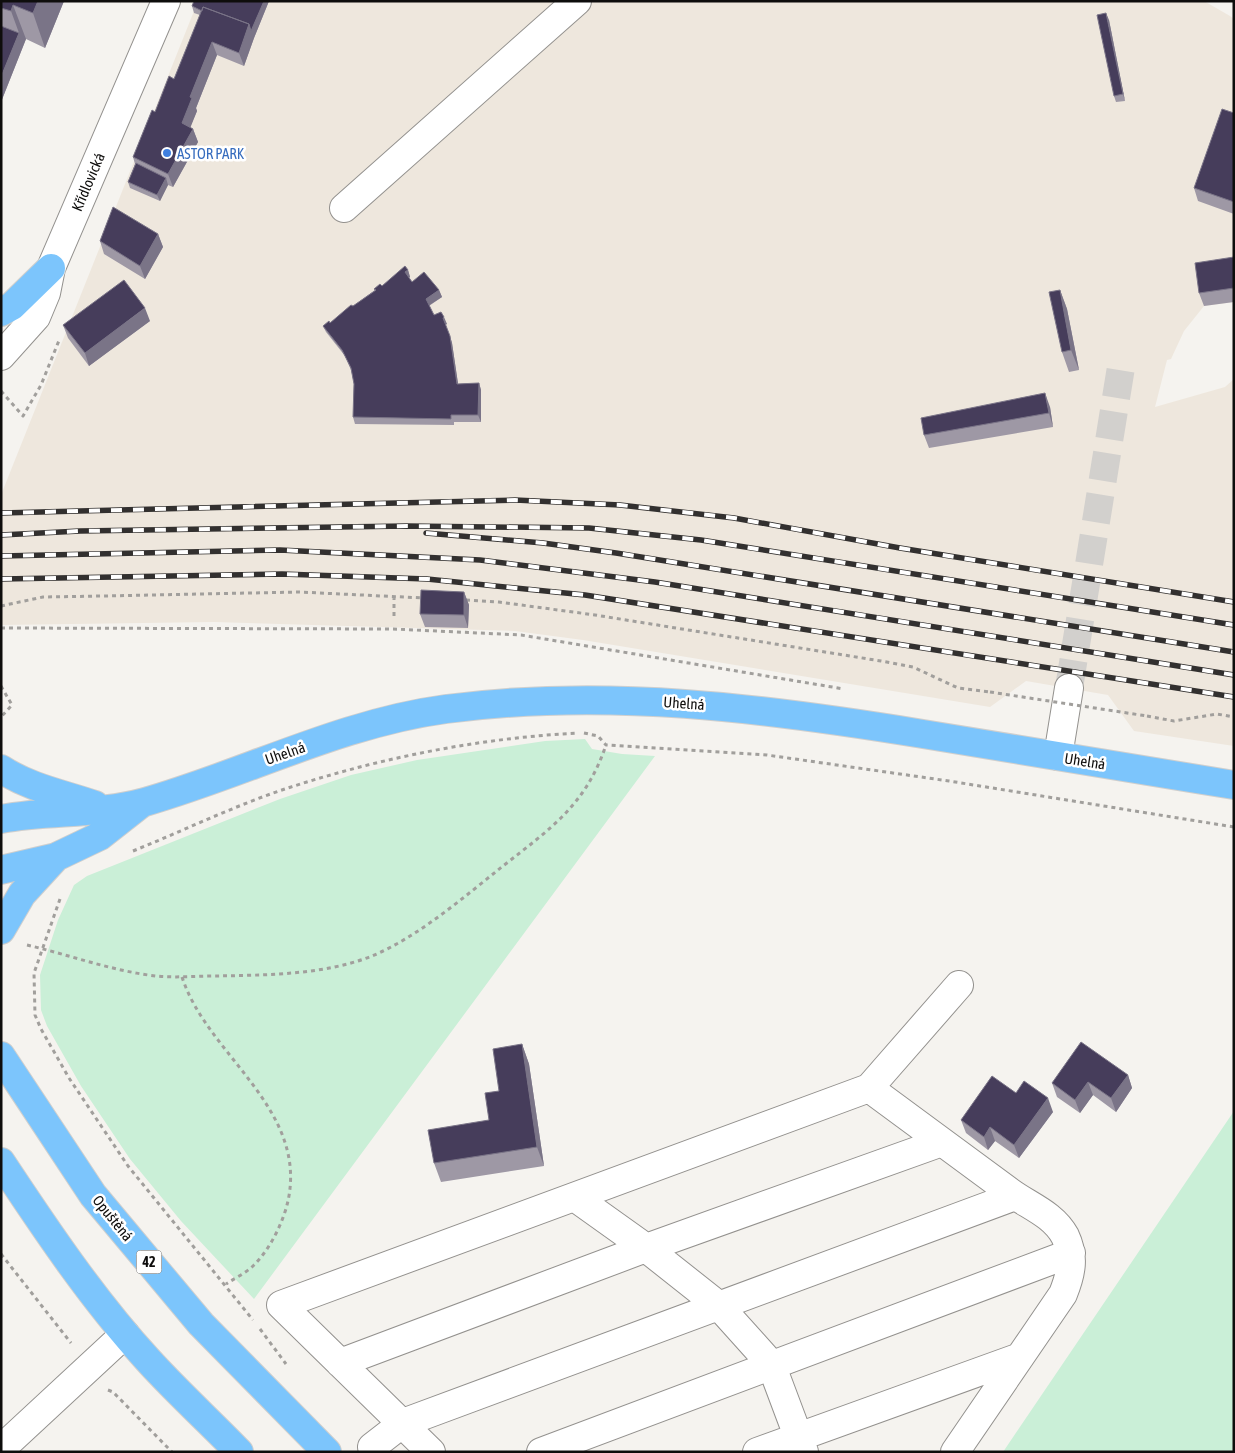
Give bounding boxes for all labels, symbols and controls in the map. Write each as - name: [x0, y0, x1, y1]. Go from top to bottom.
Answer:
- place label: ASTOR PARK: [177, 145, 245, 162]
- marker: ASTOR PARK: [161, 147, 173, 159]
- street label: Křídlovická: [68, 150, 108, 214]
- street label: Uhelná: [663, 693, 705, 713]
- street label: Uhelná: [263, 738, 307, 768]
- street label: Uhelná: [1063, 749, 1107, 773]
- street label: Opuštěná: [90, 1192, 136, 1244]
- road number: 42: [136, 1250, 162, 1274]

